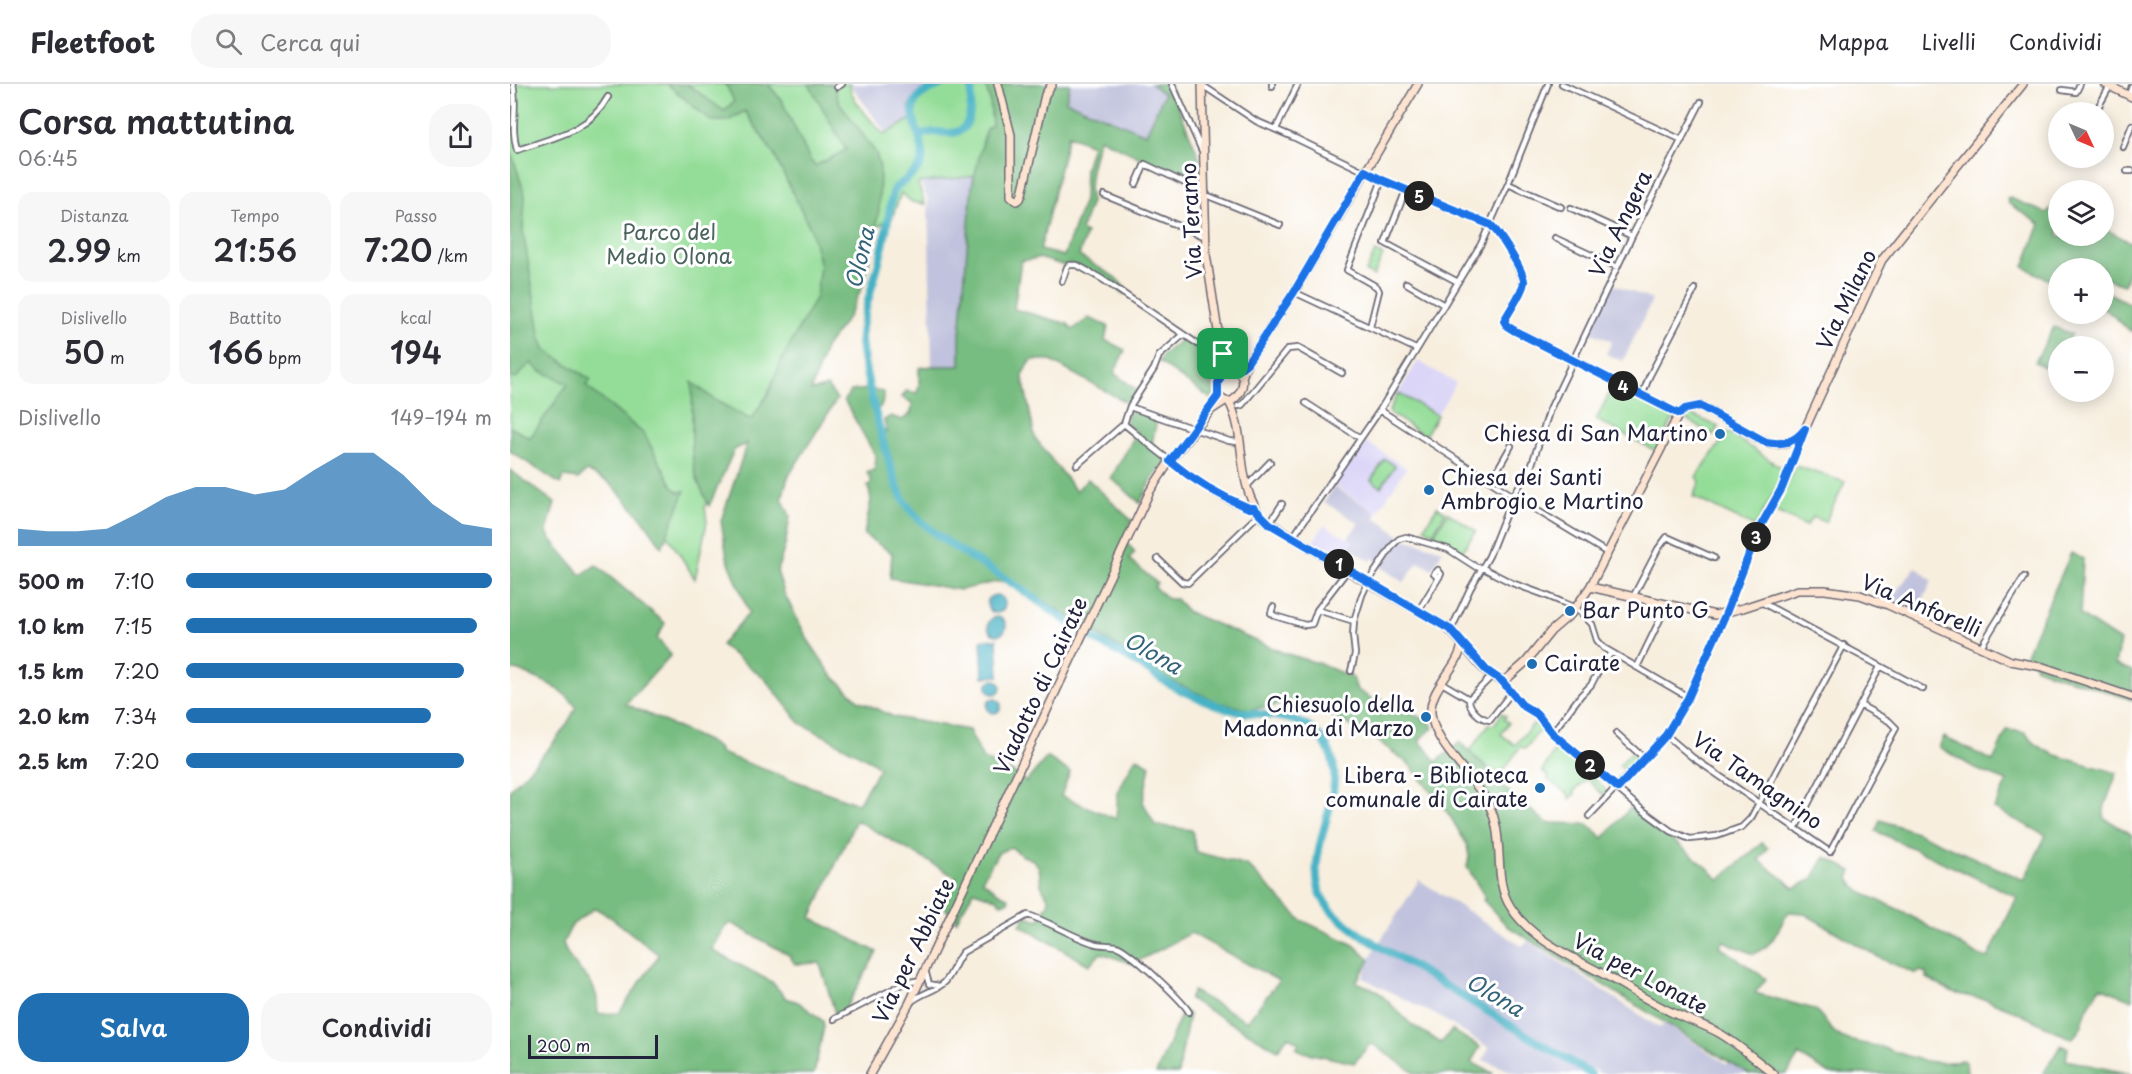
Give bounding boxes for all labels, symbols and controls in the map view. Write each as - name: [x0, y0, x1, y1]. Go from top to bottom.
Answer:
- search box: [191, 14, 611, 68]
- text: Fleetfoot: [30, 20, 155, 63]
- icon: search: [212, 25, 245, 58]
- text: Cerca qui: [260, 25, 361, 58]
- text: Mappa: [1819, 25, 1889, 57]
- text: Livelli: [1922, 25, 1976, 57]
- text: Condividi: [2009, 25, 2102, 57]
- text: Corsa mattutina: [18, 95, 294, 145]
- north arrow: [2048, 102, 2114, 168]
- map controls: [2048, 102, 2114, 402]
- button: share: [429, 104, 492, 167]
- text: 06:45: [18, 143, 78, 173]
- street label: Via Teramo: [1171, 162, 1209, 280]
- street label: Via Angera: [1579, 164, 1659, 282]
- button: layers: [2048, 180, 2114, 246]
- pin: 5: [1404, 181, 1434, 211]
- text: 5: [1414, 184, 1424, 208]
- text: Distanza: [60, 203, 128, 227]
- text: Tempo: [231, 203, 279, 227]
- text: Passo: [395, 203, 437, 227]
- park label: Parco del Medio Olona: [606, 215, 732, 271]
- water label: Olona: [835, 222, 882, 292]
- text: 2.99: [47, 227, 112, 272]
- text: 21:56: [213, 227, 297, 272]
- text: 7:20: [364, 227, 432, 272]
- text: km: [112, 243, 141, 267]
- text: /km: [432, 243, 468, 267]
- street label: Via Milano: [1807, 243, 1883, 355]
- button: +: [2048, 258, 2114, 324]
- text: Dislivello: [61, 305, 127, 329]
- text: Battito: [228, 305, 282, 329]
- text: kcal: [400, 305, 432, 329]
- pin: [1197, 328, 1248, 379]
- text: 50: [64, 329, 105, 374]
- text: 166: [208, 329, 263, 374]
- text: 194: [390, 329, 442, 374]
- button: −: [2048, 336, 2114, 402]
- icon: arrive: [1206, 337, 1239, 370]
- text: m: [105, 345, 124, 369]
- text: bpm: [263, 345, 302, 369]
- pin: 4: [1608, 371, 1638, 401]
- text: 4: [1618, 374, 1628, 398]
- text: Dislivello: [18, 402, 101, 432]
- text: 149–194 m: [391, 402, 492, 432]
- place label: Chiesa di San Martino: [1484, 416, 1708, 448]
- marker: Chiesa di San Martino: [1713, 427, 1727, 441]
- place label: Chiesa dei Santi Ambrogio e Martino: [1441, 460, 1644, 516]
- marker: Chiesa dei Santi Ambrogio e Martino: [1422, 483, 1436, 497]
- pin: 3: [1741, 522, 1771, 552]
- text: 3: [1751, 525, 1761, 549]
- pin: 1: [1324, 549, 1354, 579]
- text: 1: [1335, 552, 1343, 576]
- street label: Via Anforelli: [1857, 564, 1987, 644]
- text: 500 m: [18, 566, 85, 596]
- text: 7:10: [114, 566, 154, 596]
- street label: Viadotto di Cairate: [984, 591, 1094, 779]
- place label: Bar Punto G: [1582, 593, 1709, 625]
- marker: Bar Punto G: [1563, 604, 1577, 618]
- text: 1.0 km: [18, 611, 85, 641]
- text: 7:15: [114, 611, 153, 641]
- water label: Olona: [1119, 622, 1190, 682]
- place label: Cairate: [1544, 646, 1620, 678]
- text: 1.5 km: [18, 656, 84, 686]
- text: 7:20: [114, 656, 159, 686]
- marker: Cairate: [1525, 657, 1539, 671]
- place label: Chiesuolo della Madonna di Marzo: [1223, 687, 1414, 743]
- text: 2.0 km: [18, 701, 90, 731]
- text: 7:34: [114, 701, 157, 731]
- marker: Chiesuolo della Madonna di Marzo: [1419, 710, 1433, 724]
- street label: Via Tamagnino: [1686, 722, 1830, 836]
- text: 2.5 km: [18, 746, 88, 776]
- text: 7:20: [114, 746, 159, 776]
- pin: 2: [1575, 750, 1605, 780]
- text: 2: [1584, 753, 1596, 777]
- place label: Libera - Biblioteca comunale di Cairate: [1325, 758, 1528, 814]
- marker: Libera - Biblioteca comunale di Cairate: [1533, 781, 1547, 795]
- street label: Via per Abbiate: [863, 872, 961, 1028]
- street label: Via per Lonate: [1568, 923, 1714, 1021]
- water label: Olona: [1461, 964, 1532, 1025]
- button: Salva: [18, 993, 249, 1062]
- button: Condividi: [261, 993, 492, 1062]
- scale bar: [528, 1032, 658, 1060]
- text: 200 m: [537, 1033, 590, 1057]

